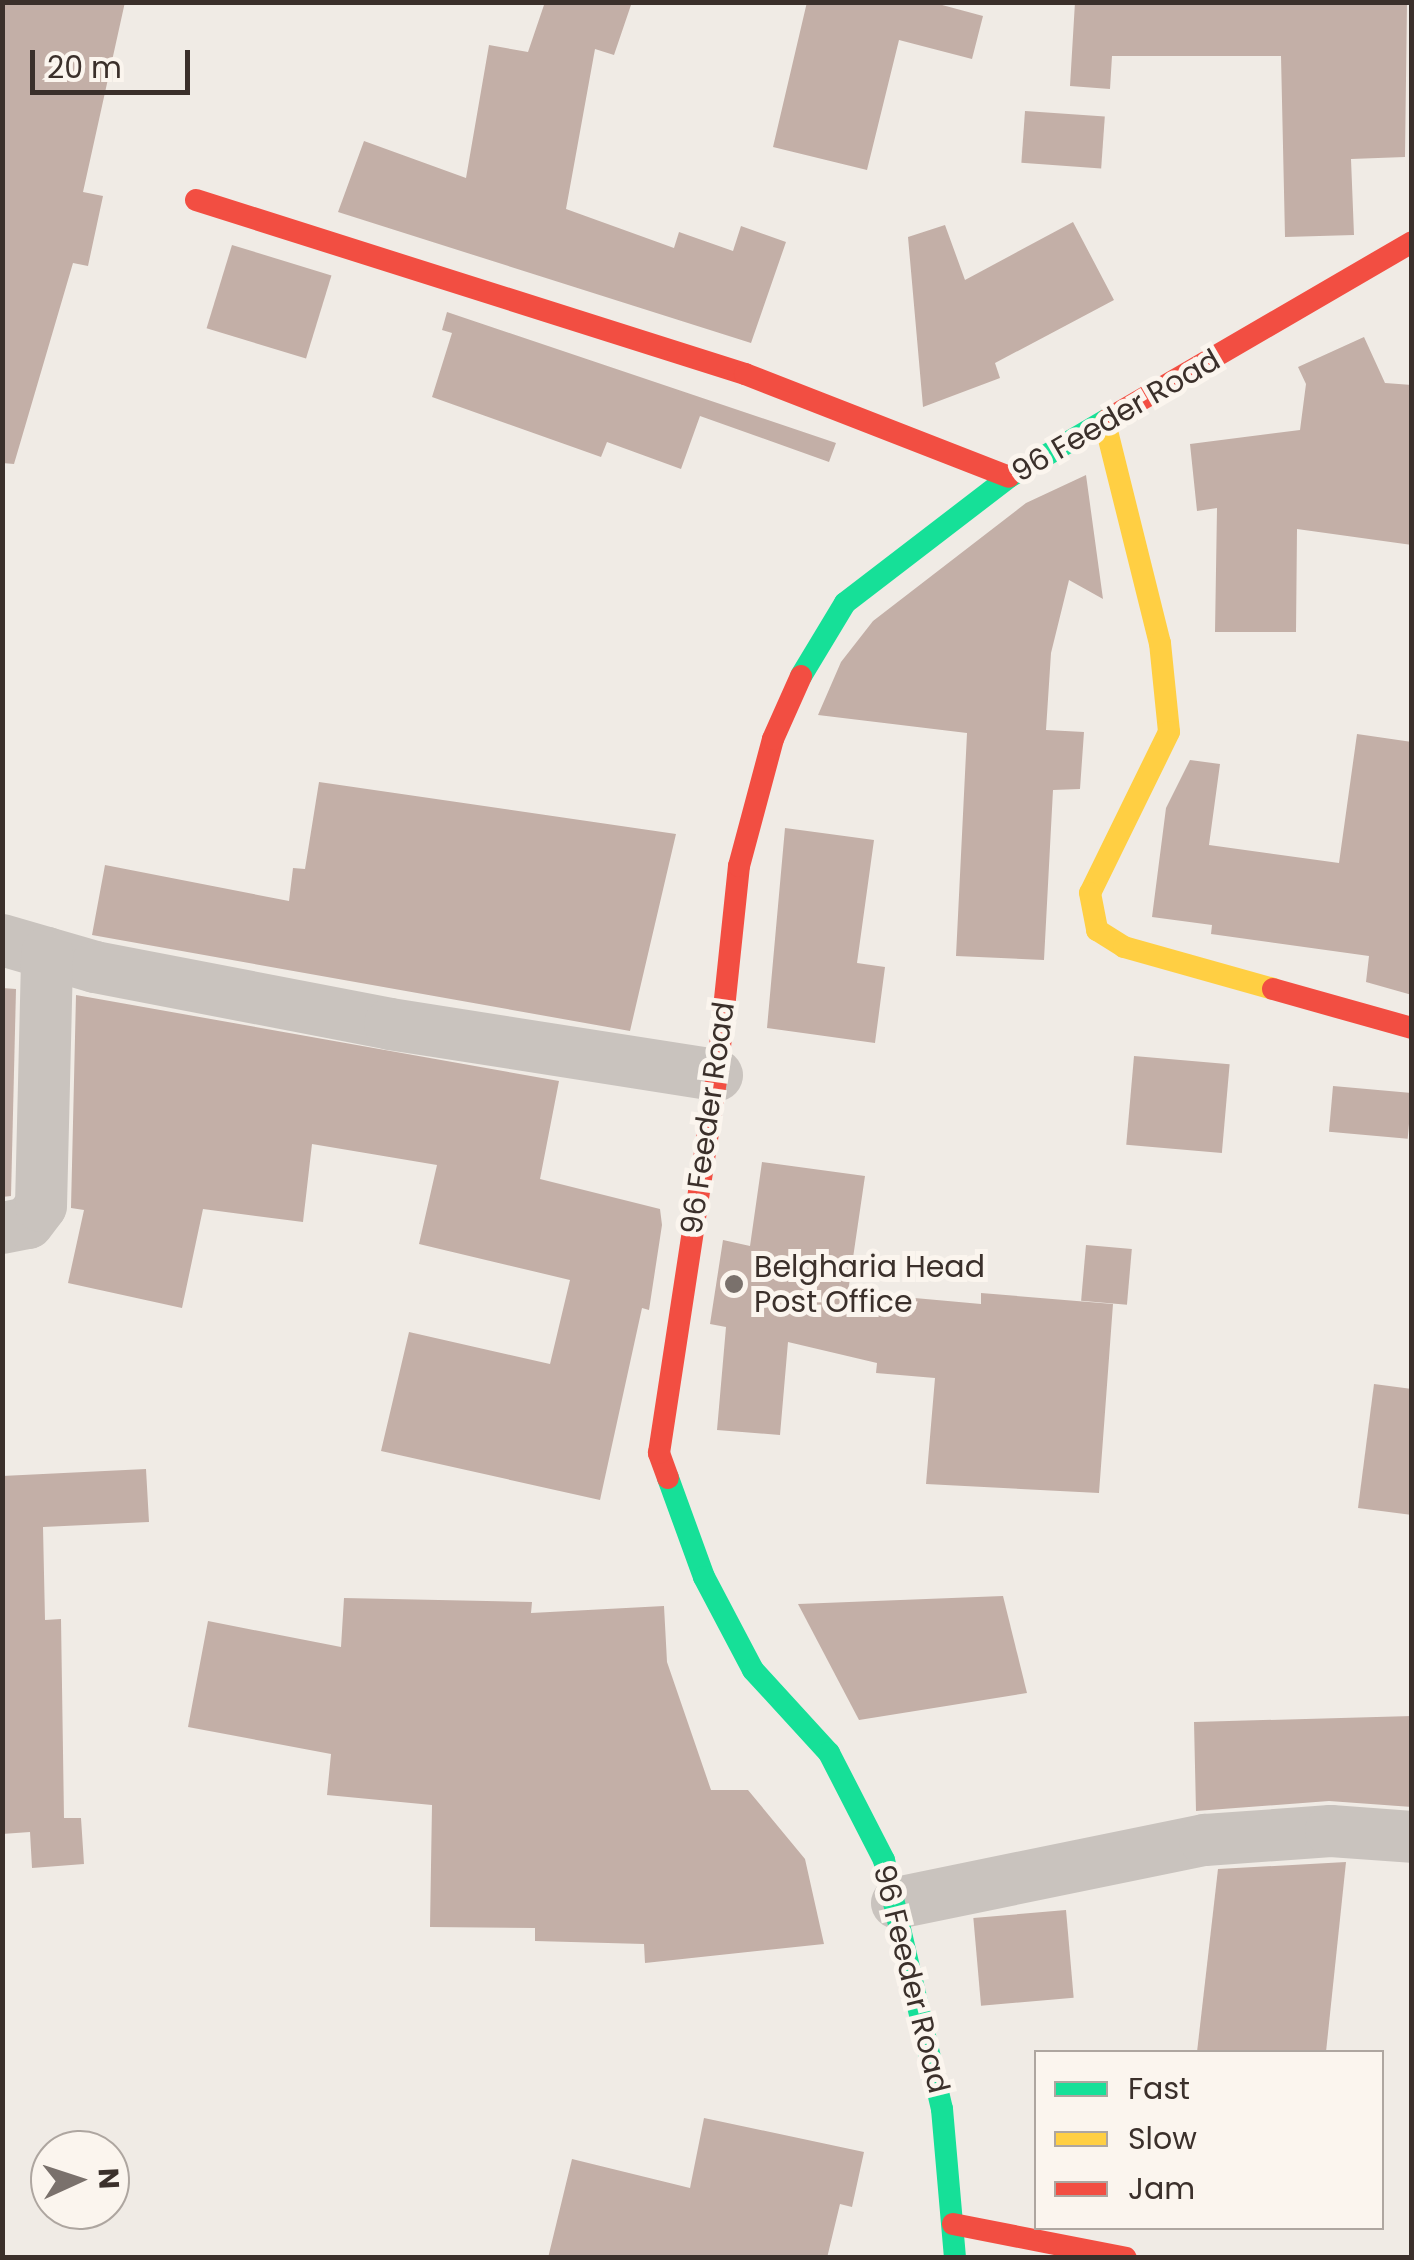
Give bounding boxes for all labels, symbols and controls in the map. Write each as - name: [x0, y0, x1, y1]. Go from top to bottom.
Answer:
- scale bar: [35, 30, 195, 92]
- text: 20 m: [47, 46, 122, 89]
- street label: 96 Feeder Road: [1006, 342, 1226, 490]
- street label: 96 Feeder Road: [674, 999, 742, 1237]
- place label: Belgharia Head Post Office: [754, 1249, 985, 1320]
- marker: Belgharia Head Post Office: [723, 1273, 745, 1295]
- street label: 96 Feeder Road: [865, 1861, 957, 2097]
- legend: [1034, 2050, 1384, 2230]
- text: Fast: [1128, 2067, 1190, 2110]
- text: Slow: [1128, 2117, 1197, 2160]
- north arrow: [30, 2130, 130, 2230]
- text: N: [88, 2167, 128, 2190]
- text: Jam: [1128, 2167, 1195, 2210]

